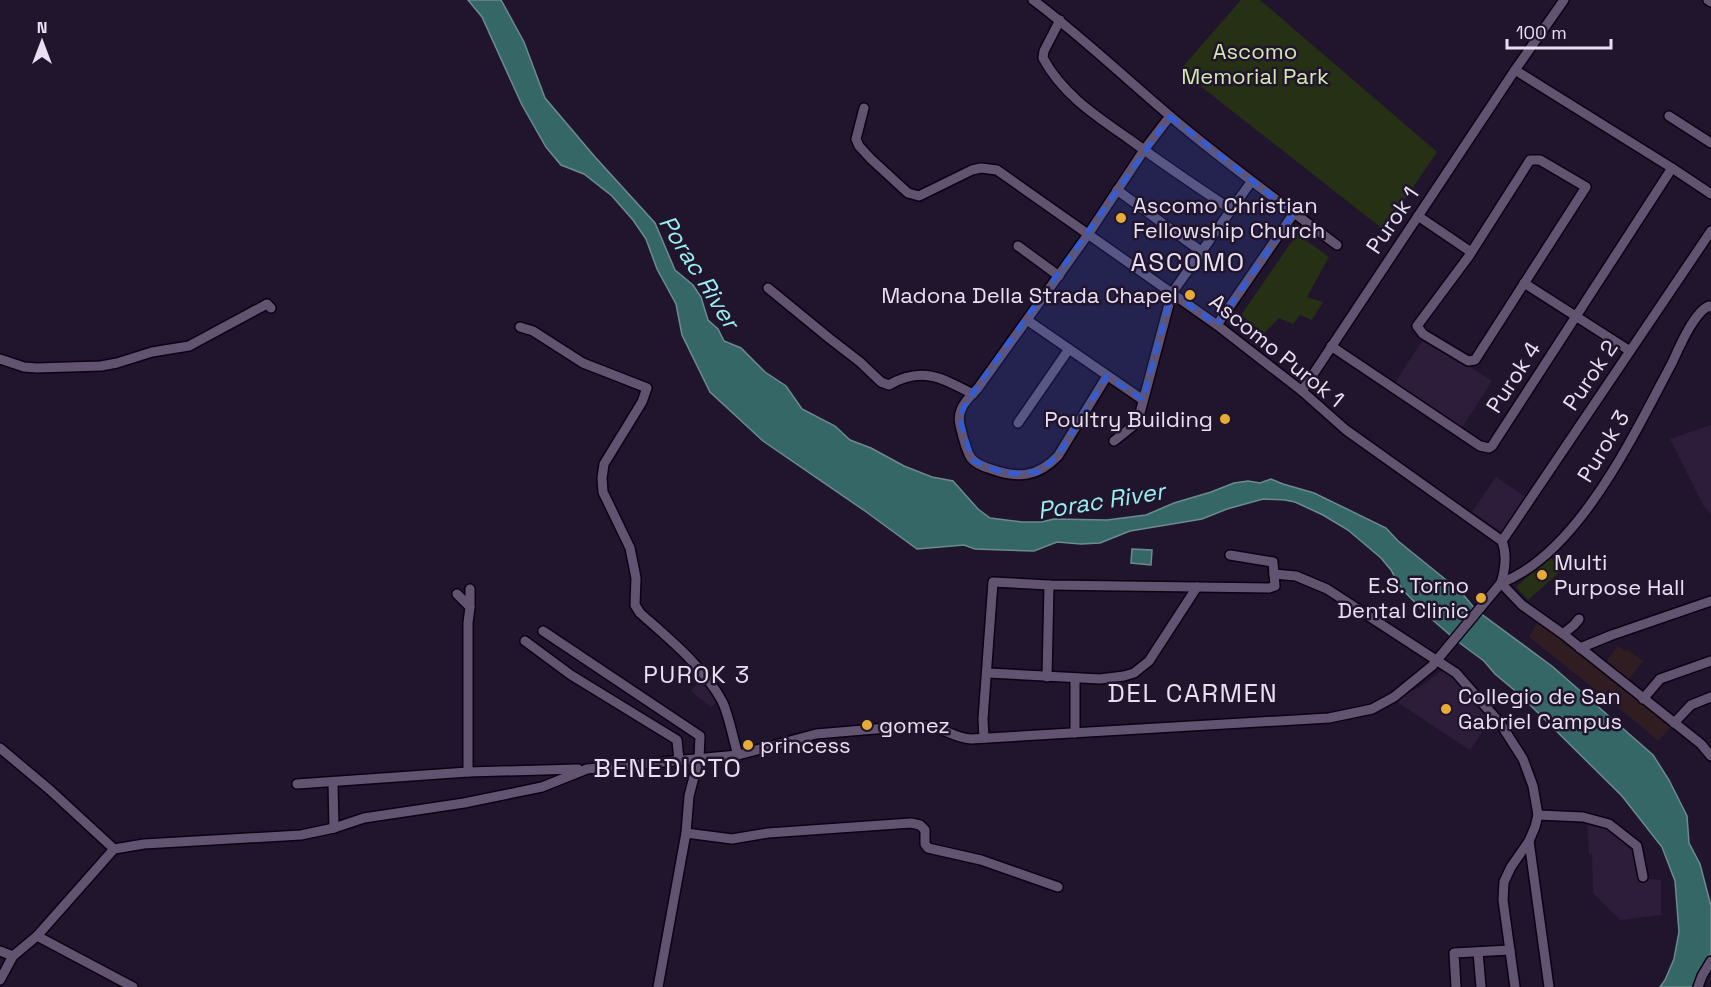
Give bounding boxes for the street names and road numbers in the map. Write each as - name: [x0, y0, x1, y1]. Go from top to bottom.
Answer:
- street label: Purok 1: [1359, 181, 1425, 259]
- street label: Ascomo Purok 1: [1204, 287, 1350, 413]
- street label: Purok 2: [1556, 334, 1624, 416]
- street label: Purok 4: [1480, 336, 1547, 418]
- street label: Purok 3: [1571, 405, 1635, 487]

